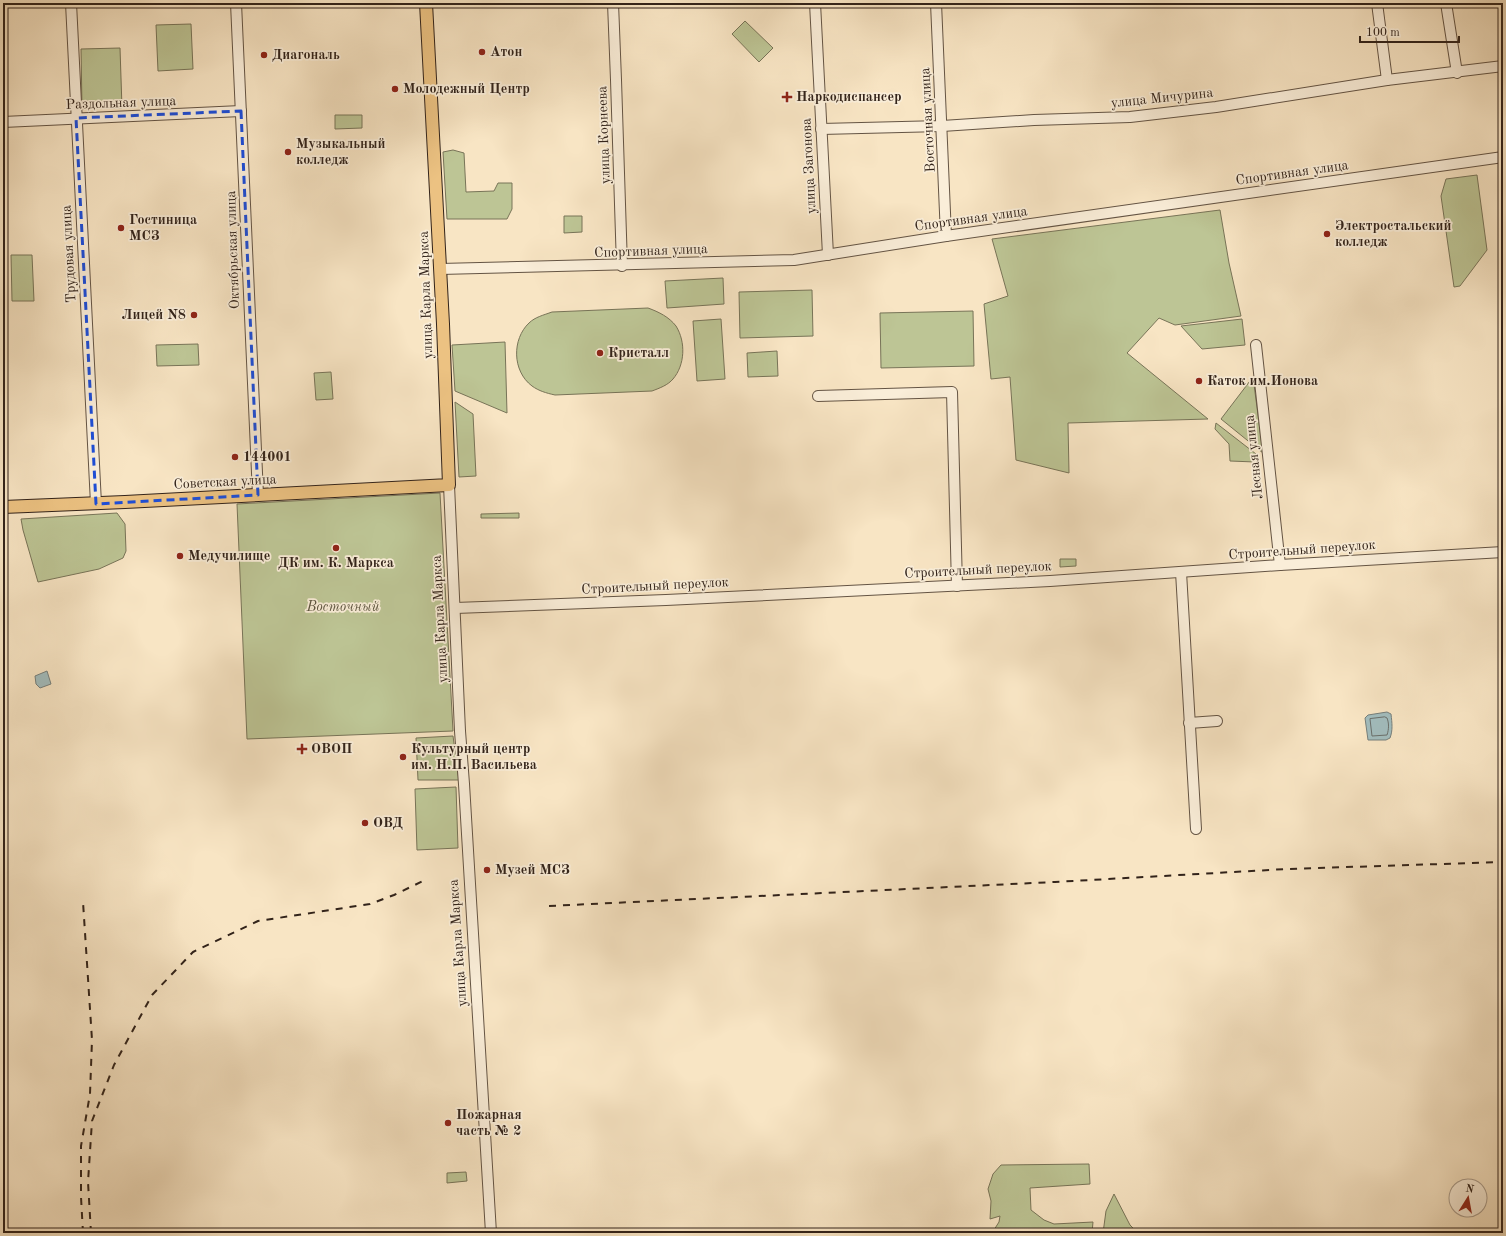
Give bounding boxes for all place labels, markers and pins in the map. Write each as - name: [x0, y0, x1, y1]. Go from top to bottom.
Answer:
- place label: Атон: [490, 45, 522, 59]
- marker: Атон: [477, 47, 487, 57]
- place label: Диагональ: [272, 48, 340, 62]
- marker: Диагональ: [259, 50, 269, 60]
- place label: Молодежный Центр: [403, 82, 530, 96]
- marker: Молодежный Центр: [390, 84, 400, 94]
- place label: Наркодиспансер: [796, 90, 902, 104]
- marker: Наркодиспансер: [781, 91, 793, 103]
- place label: Музыкальный колледж: [296, 137, 386, 167]
- marker: Музыкальный колледж: [283, 147, 293, 157]
- place label: Гостиница МСЗ: [129, 213, 197, 243]
- place label: Электростальский колледж: [1335, 219, 1452, 249]
- marker: Гостиница МСЗ: [116, 223, 126, 233]
- marker: Электростальский колледж: [1322, 229, 1332, 239]
- place label: Лицей N8: [122, 308, 186, 322]
- marker: Лицей N8: [189, 310, 199, 320]
- place label: Кристалл: [608, 346, 669, 360]
- marker: Кристалл: [595, 348, 605, 358]
- place label: Каток им.Ионова: [1207, 374, 1318, 388]
- marker: Каток им.Ионова: [1194, 376, 1204, 386]
- place label: 144001: [243, 450, 292, 464]
- marker: 144001: [230, 452, 240, 462]
- marker: ДК им. К. Маркса: [331, 543, 341, 553]
- place label: Медучилище: [188, 549, 270, 563]
- marker: Медучилище: [175, 551, 185, 561]
- place label: ДК им. К. Маркса: [278, 556, 394, 570]
- place label: ОВОП: [311, 742, 352, 756]
- place label: Культурный центр им. Н.П. Васильева: [411, 742, 537, 772]
- marker: ОВОП: [296, 743, 308, 755]
- marker: Культурный центр им. Н.П. Васильева: [398, 752, 408, 762]
- place label: ОВД: [373, 816, 403, 830]
- marker: ОВД: [360, 818, 370, 828]
- place label: Музей МСЗ: [495, 863, 570, 877]
- marker: Музей МСЗ: [482, 865, 492, 875]
- place label: Пожарная часть № 2: [456, 1108, 522, 1138]
- marker: Пожарная часть № 2: [443, 1118, 453, 1128]

